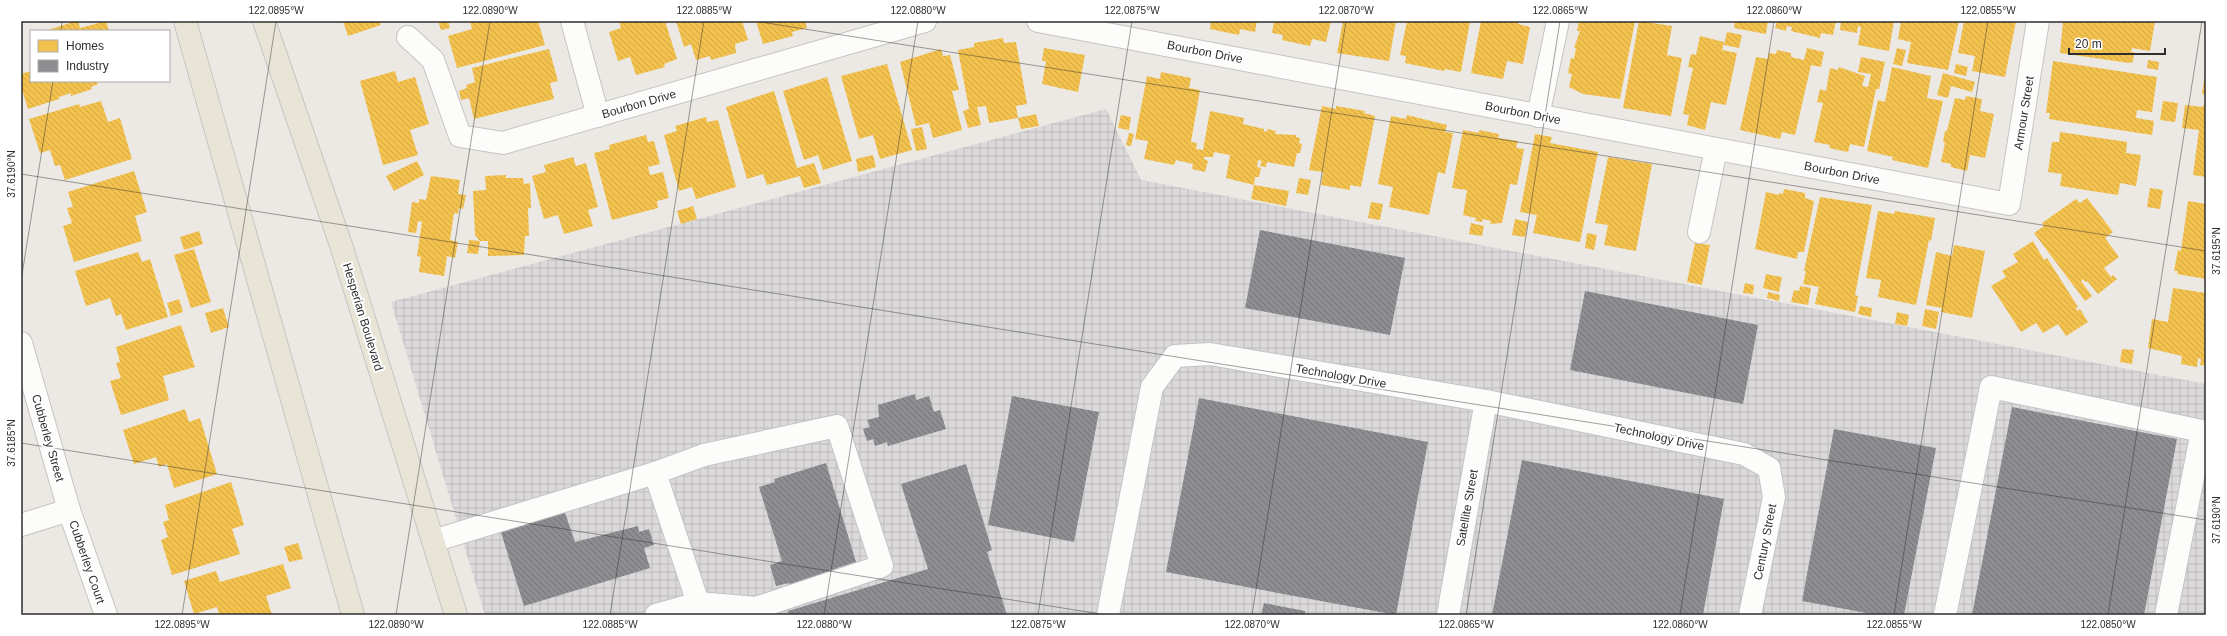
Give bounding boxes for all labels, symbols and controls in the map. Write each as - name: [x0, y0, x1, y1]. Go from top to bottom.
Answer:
- text: 122.0895°W: [248, 5, 304, 16]
- text: 122.0890°W: [462, 5, 518, 16]
- text: 122.0885°W: [676, 5, 732, 16]
- text: 122.0880°W: [890, 5, 946, 16]
- text: 122.0875°W: [1104, 5, 1160, 16]
- text: 122.0870°W: [1318, 5, 1374, 16]
- text: 122.0865°W: [1532, 5, 1588, 16]
- text: 122.0860°W: [1746, 5, 1802, 16]
- text: 122.0855°W: [1960, 5, 2016, 16]
- legend: [30, 30, 170, 82]
- scale bar: [2069, 30, 2165, 56]
- text: 20 m: [2075, 37, 2102, 51]
- street label: Bourbon Drive: [1166, 38, 1244, 66]
- text: Homes: [66, 39, 104, 53]
- text: Industry: [66, 59, 109, 73]
- street label: Armour Street: [2011, 74, 2037, 151]
- street label: Bourbon Drive: [600, 87, 678, 121]
- street label: Bourbon Drive: [1484, 99, 1562, 127]
- text: 37.6190°N: [6, 150, 17, 198]
- street label: Bourbon Drive: [1803, 159, 1881, 187]
- text: 37.6195°N: [2211, 227, 2222, 275]
- street label: Hesperian Boulevard: [340, 261, 386, 373]
- street label: Technology Drive: [1294, 361, 1388, 391]
- street label: Cubberley Street: [29, 393, 67, 484]
- text: 37.6185°N: [6, 419, 17, 467]
- street label: Technology Drive: [1613, 421, 1706, 453]
- street label: Satellite Street: [1453, 468, 1481, 548]
- text: 37.6190°N: [2211, 496, 2222, 544]
- street label: Century Street: [1751, 502, 1779, 581]
- street label: Cubberley Court: [66, 518, 108, 606]
- text: 122.0895°W: [154, 619, 210, 630]
- text: 122.0890°W: [368, 619, 424, 630]
- text: 122.0885°W: [582, 619, 638, 630]
- text: 122.0880°W: [796, 619, 852, 630]
- text: 122.0875°W: [1010, 619, 1066, 630]
- text: 122.0870°W: [1224, 619, 1280, 630]
- text: 122.0865°W: [1438, 619, 1494, 630]
- text: 122.0860°W: [1652, 619, 1708, 630]
- text: 122.0855°W: [1866, 619, 1922, 630]
- text: 122.0850°W: [2080, 619, 2136, 630]

